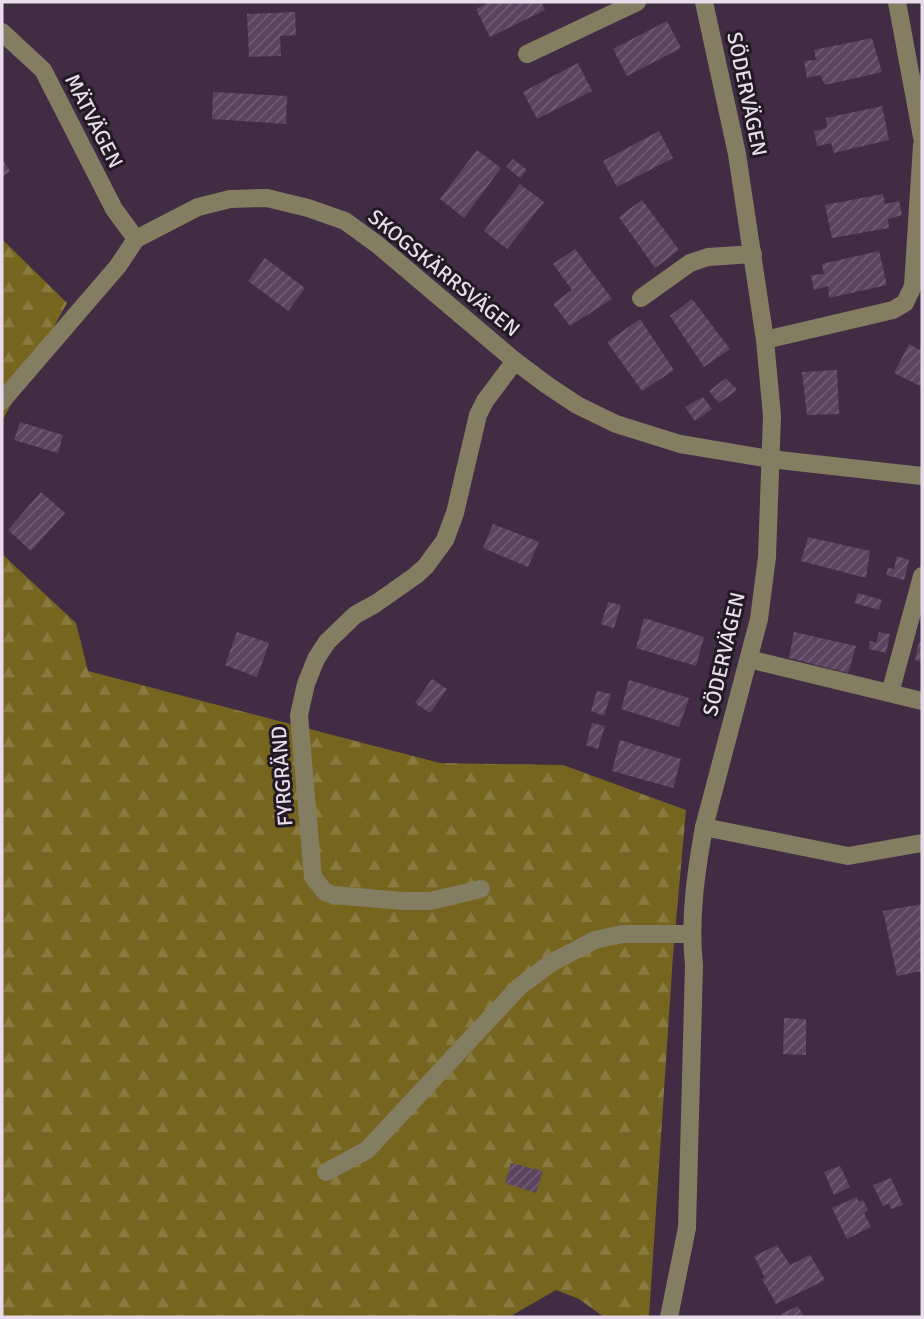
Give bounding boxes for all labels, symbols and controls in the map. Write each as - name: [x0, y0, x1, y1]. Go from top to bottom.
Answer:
- street label: SÖDERVÄGEN: [721, 29, 773, 159]
- street label: MÄTVÄGEN: [59, 70, 129, 172]
- street label: SKOGSKÄRRSVÄGEN: [363, 204, 525, 342]
- street label: SÖDERVÄGEN: [697, 590, 751, 718]
- street label: FYRGRÄND: [266, 725, 298, 827]

